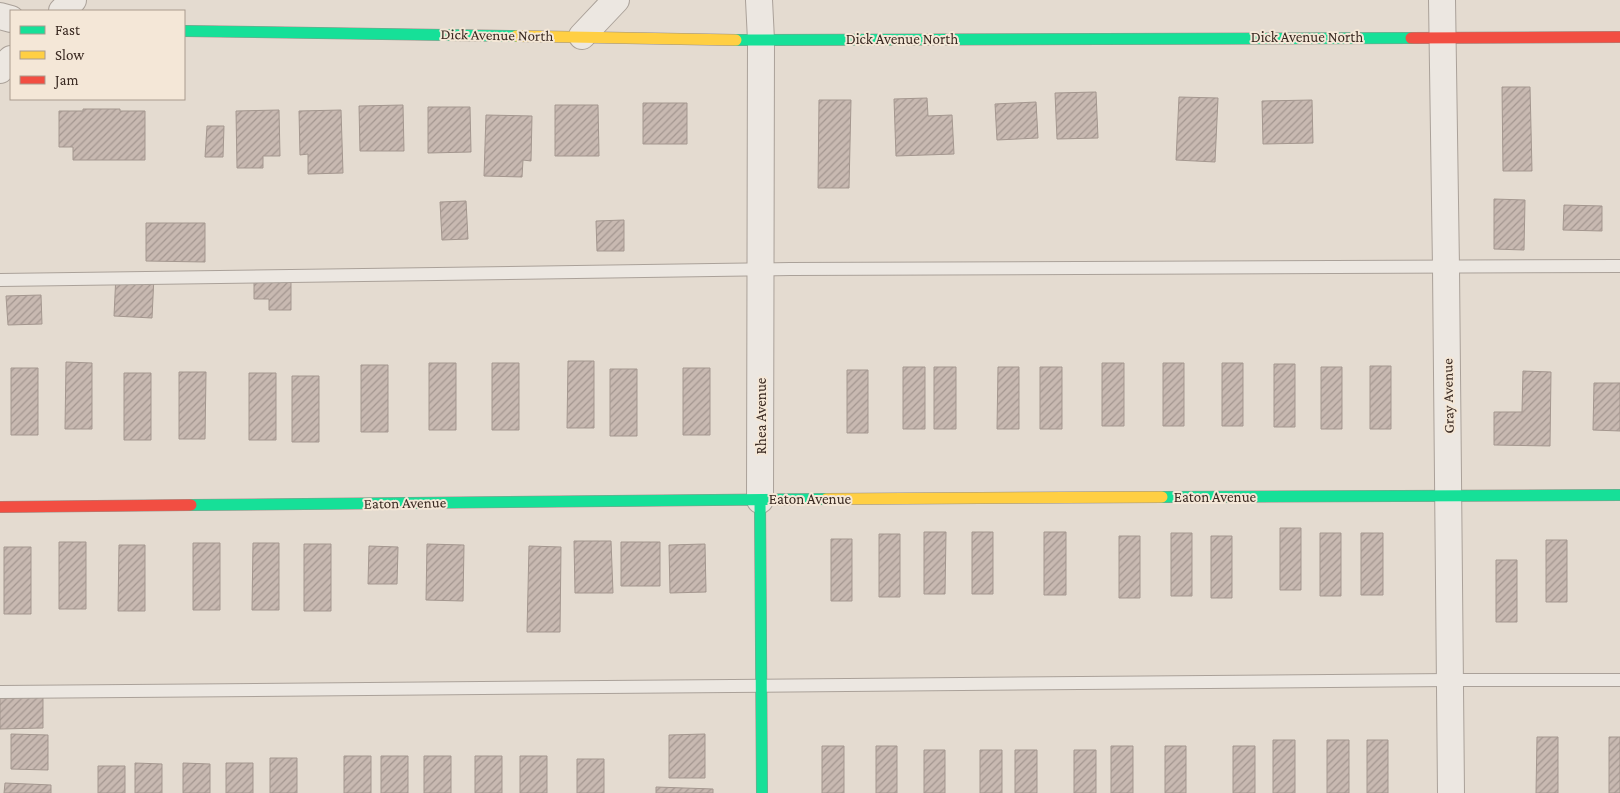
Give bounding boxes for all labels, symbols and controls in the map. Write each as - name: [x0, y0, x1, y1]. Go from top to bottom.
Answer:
- legend: [10, 10, 185, 100]
- text: Fast: [55, 22, 81, 38]
- street label: Dick Avenue North: [441, 26, 553, 44]
- street label: Dick Avenue North: [1251, 29, 1363, 45]
- street label: Dick Avenue North: [846, 31, 958, 47]
- text: Slow: [55, 47, 85, 63]
- text: Jam: [53, 72, 78, 89]
- street label: Gray Avenue: [1439, 358, 1458, 434]
- street label: Rhea Avenue: [753, 377, 769, 454]
- street label: Eaton Avenue: [1174, 489, 1257, 505]
- street label: Eaton Avenue: [769, 491, 852, 507]
- street label: Eaton Avenue: [364, 494, 447, 512]

